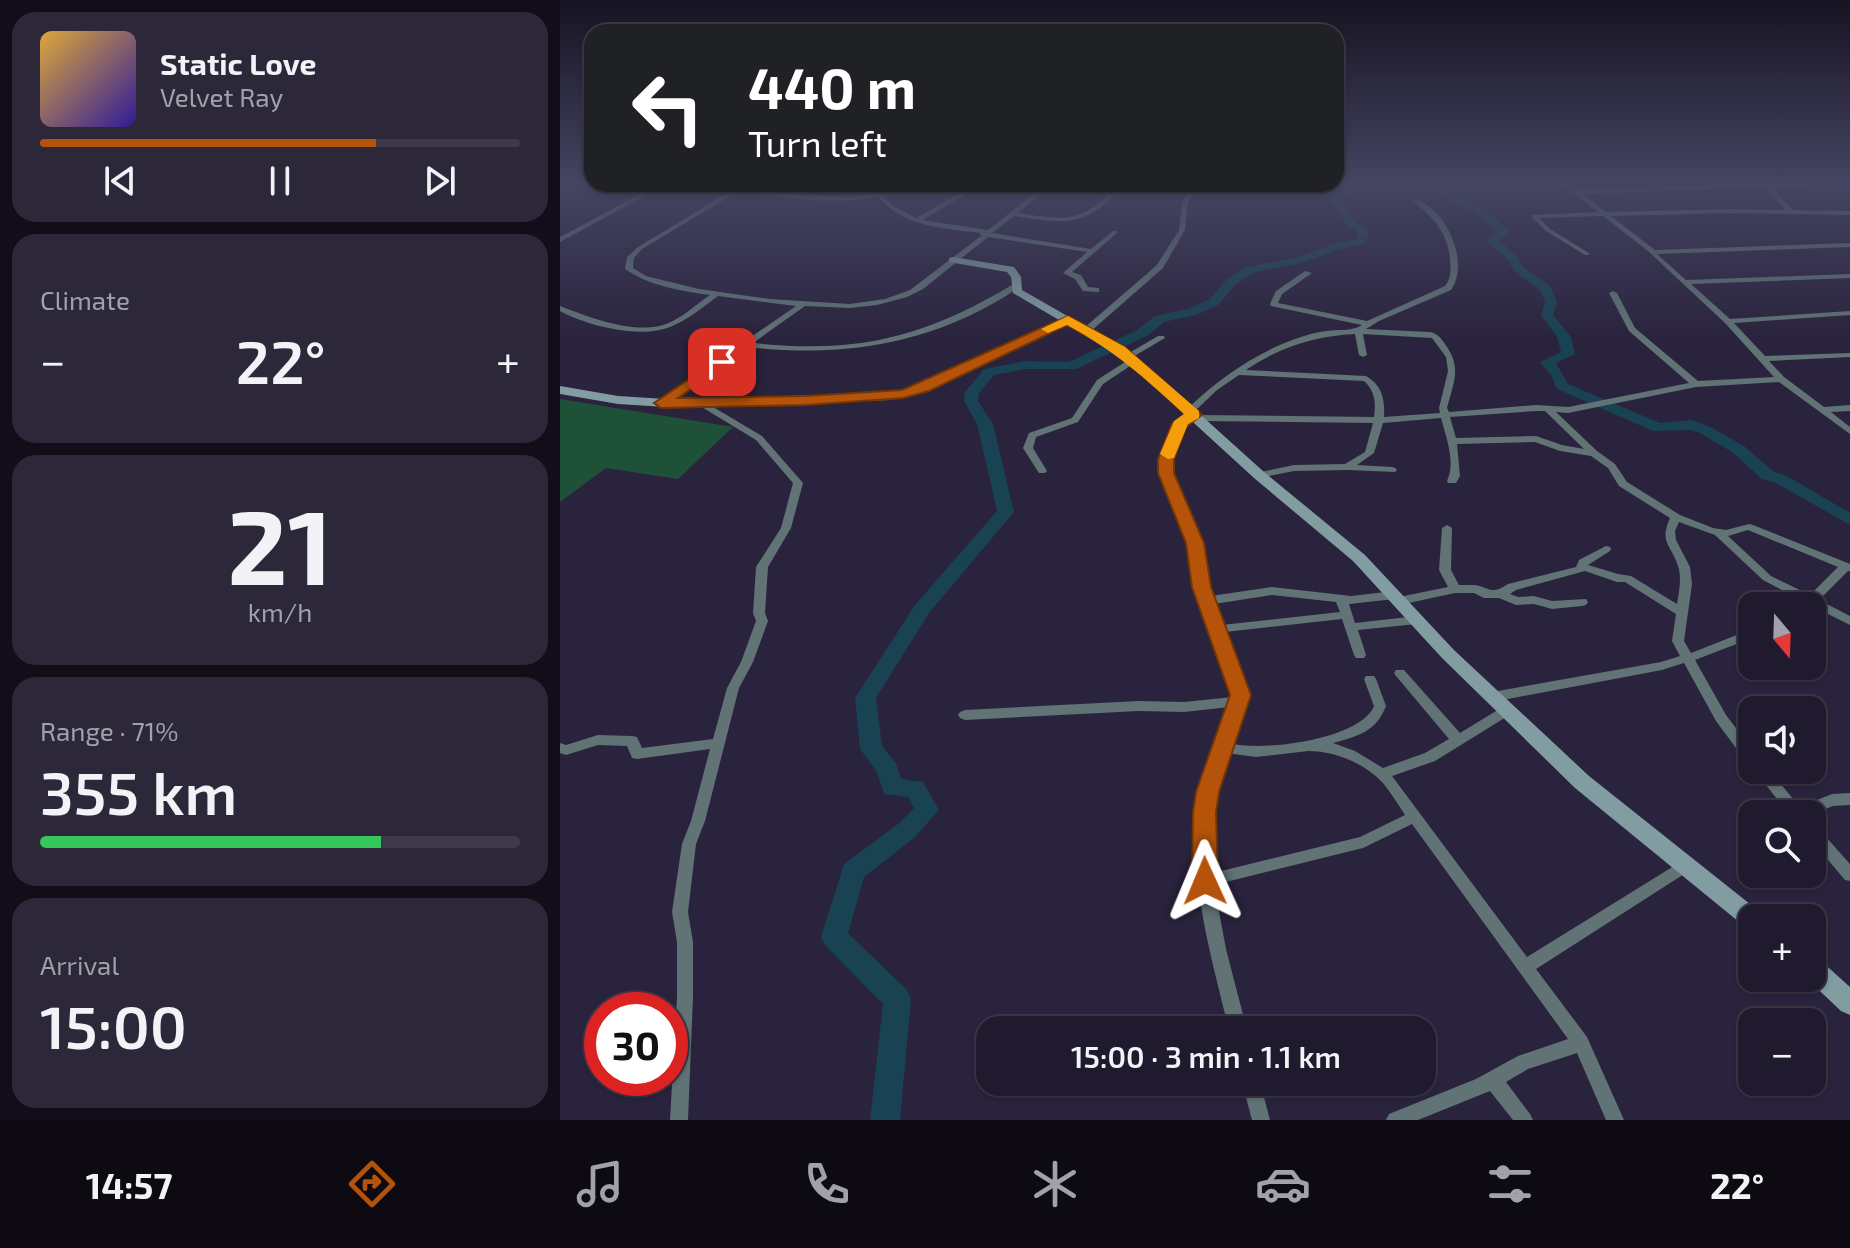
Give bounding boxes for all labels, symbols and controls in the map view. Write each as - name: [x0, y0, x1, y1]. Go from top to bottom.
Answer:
- text: Static Love: [160, 45, 316, 81]
- text: 440 m: [748, 53, 916, 120]
- icon: left: [616, 56, 720, 160]
- text: Velvet Ray: [160, 81, 283, 112]
- text: Turn left: [748, 121, 887, 164]
- icon: previous: [98, 159, 142, 203]
- icon: pause: [258, 159, 302, 203]
- icon: next: [418, 159, 462, 203]
- text: Climate: [40, 284, 130, 315]
- text: 22°: [236, 324, 326, 396]
- pin: [688, 328, 756, 396]
- text: −: [40, 333, 66, 386]
- text: +: [496, 333, 520, 386]
- icon: arrive: [700, 340, 744, 384]
- text: 21: [227, 481, 333, 606]
- north arrow: [1738, 592, 1826, 680]
- map controls: [1738, 592, 1826, 1096]
- text: km/h: [248, 596, 312, 627]
- button: sound: [1738, 696, 1826, 784]
- text: Range · 71%: [40, 715, 178, 746]
- text: 355 km: [40, 755, 237, 827]
- button: search: [1738, 800, 1826, 888]
- position arrow: [1163, 839, 1247, 923]
- button: +: [1738, 904, 1826, 992]
- text: Arrival: [40, 949, 119, 980]
- text: 15:00: [40, 989, 187, 1061]
- speed limit sign: 30: [584, 992, 688, 1096]
- button: −: [1738, 1008, 1826, 1096]
- text: 15:00 · 3 min · 1.1 km: [1071, 1038, 1341, 1074]
- icon: directions: [344, 1156, 400, 1212]
- icon: music: [572, 1156, 628, 1212]
- icon: phone: [799, 1156, 855, 1212]
- icon: climate: [1027, 1156, 1083, 1212]
- icon: car: [1255, 1156, 1311, 1212]
- icon: filters: [1482, 1156, 1538, 1212]
- text: 14:57: [86, 1163, 172, 1206]
- text: 22°: [1710, 1163, 1764, 1206]

